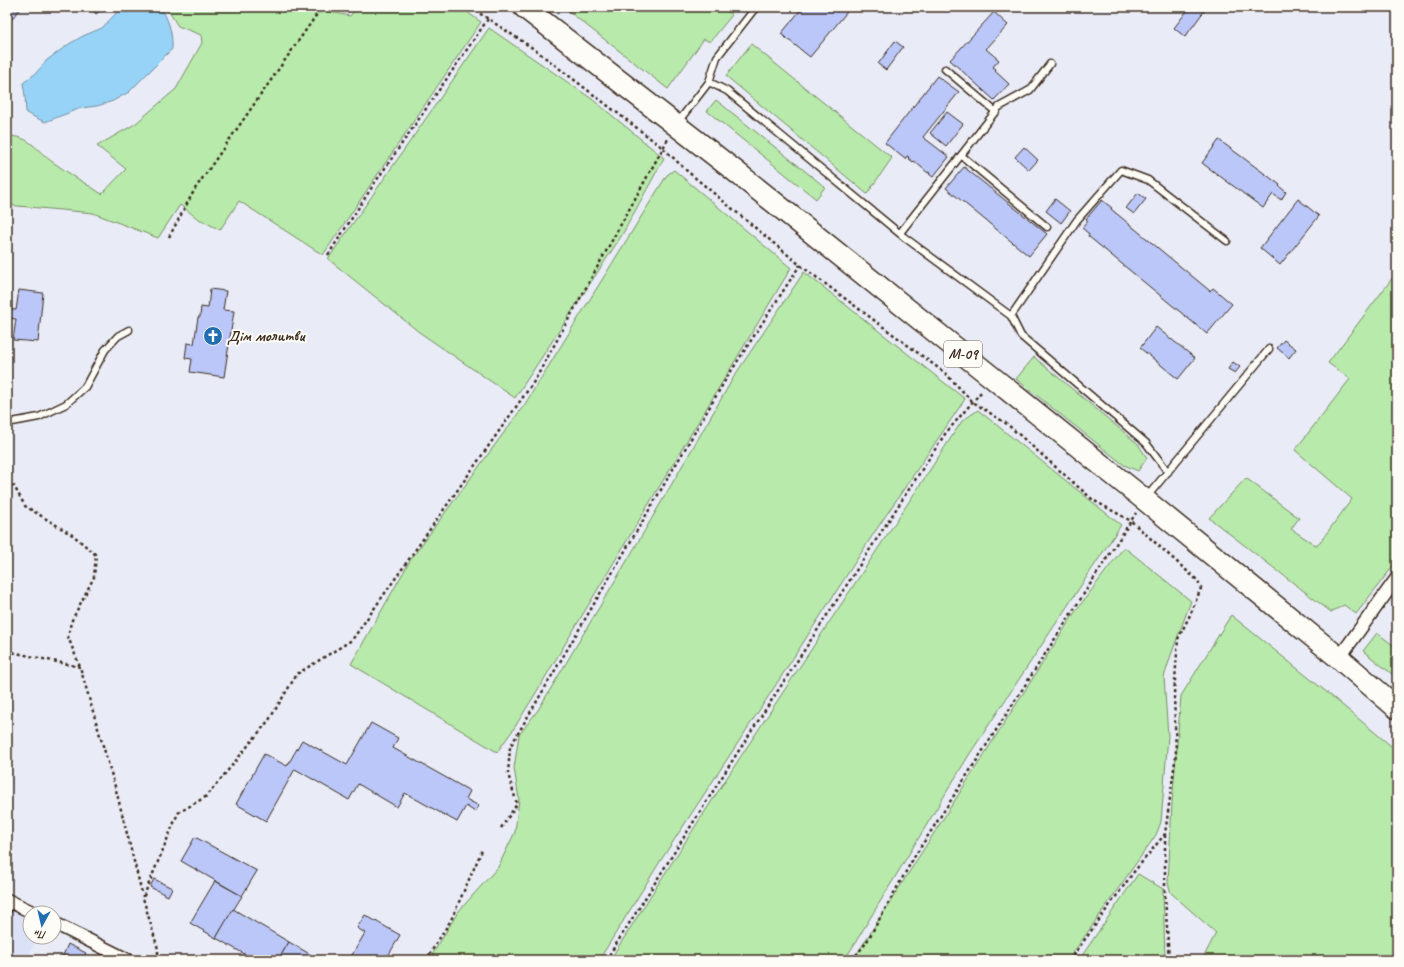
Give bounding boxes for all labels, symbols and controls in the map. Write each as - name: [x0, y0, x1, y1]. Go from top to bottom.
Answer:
- church icon: Дім молитви: [202, 325, 224, 347]
- place label: Дім молитви: [227, 326, 306, 346]
- road number: М-09: [944, 341, 982, 367]
- north arrow: [22, 905, 62, 945]
- text: Пн: [33, 927, 47, 943]

